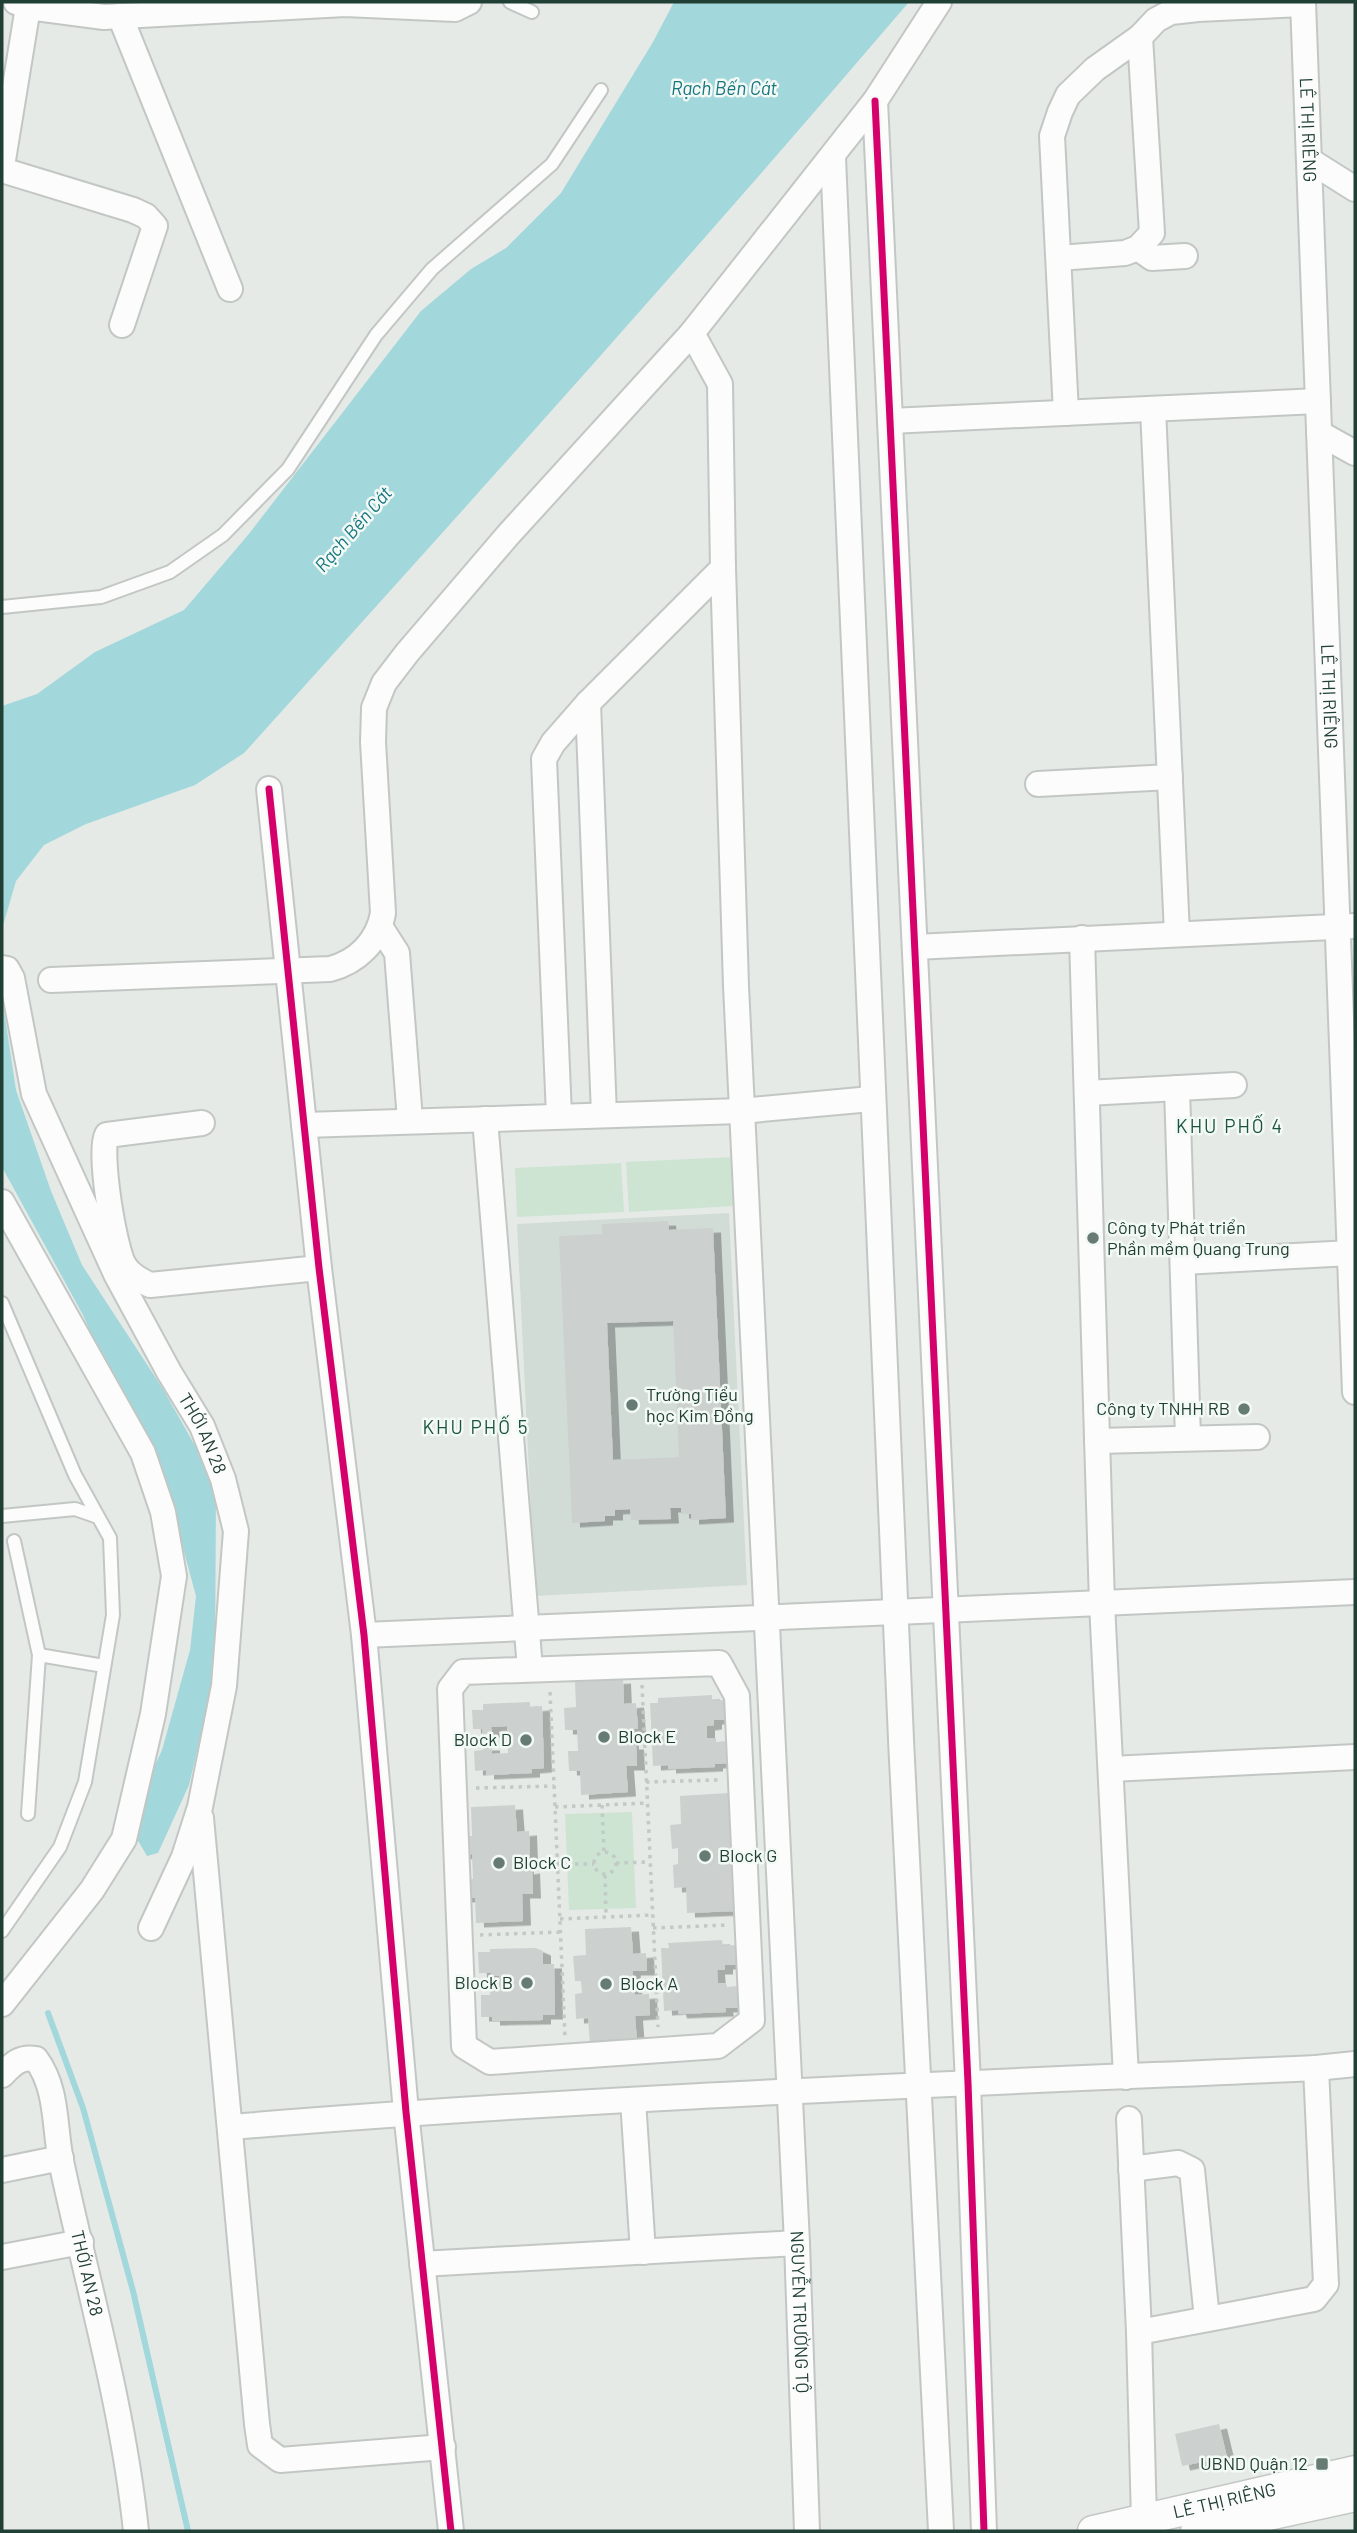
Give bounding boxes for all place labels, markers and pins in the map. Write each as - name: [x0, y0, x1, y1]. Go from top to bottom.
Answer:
- place label: Công ty Phát triển Phần mềm Quang Trung: [1107, 1216, 1290, 1259]
- marker: Công ty Phát triển Phần mềm Quang Trung: [1085, 1230, 1101, 1246]
- place label: Trường Tiểu học Kim Đồng: [646, 1383, 754, 1426]
- marker: Trường Tiểu học Kim Đồng: [624, 1397, 640, 1413]
- place label: Công ty TNHH RB: [1096, 1397, 1230, 1419]
- marker: Công ty TNHH RB: [1236, 1401, 1252, 1417]
- place label: Block E: [618, 1725, 676, 1747]
- place label: Block D: [454, 1728, 512, 1750]
- marker: Block E: [596, 1729, 612, 1745]
- marker: Block D: [518, 1732, 534, 1748]
- place label: Block G: [719, 1844, 777, 1866]
- marker: Block G: [697, 1848, 713, 1864]
- place label: Block C: [513, 1851, 571, 1873]
- marker: Block C: [491, 1855, 507, 1871]
- place label: Block B: [455, 1971, 513, 1993]
- place label: Block A: [620, 1972, 678, 1994]
- marker: Block B: [519, 1975, 535, 1991]
- marker: Block A: [598, 1976, 614, 1992]
- place label: UBND Quận 12: [1200, 2452, 1308, 2474]
- marker: UBND Quận 12: [1314, 2456, 1330, 2472]

